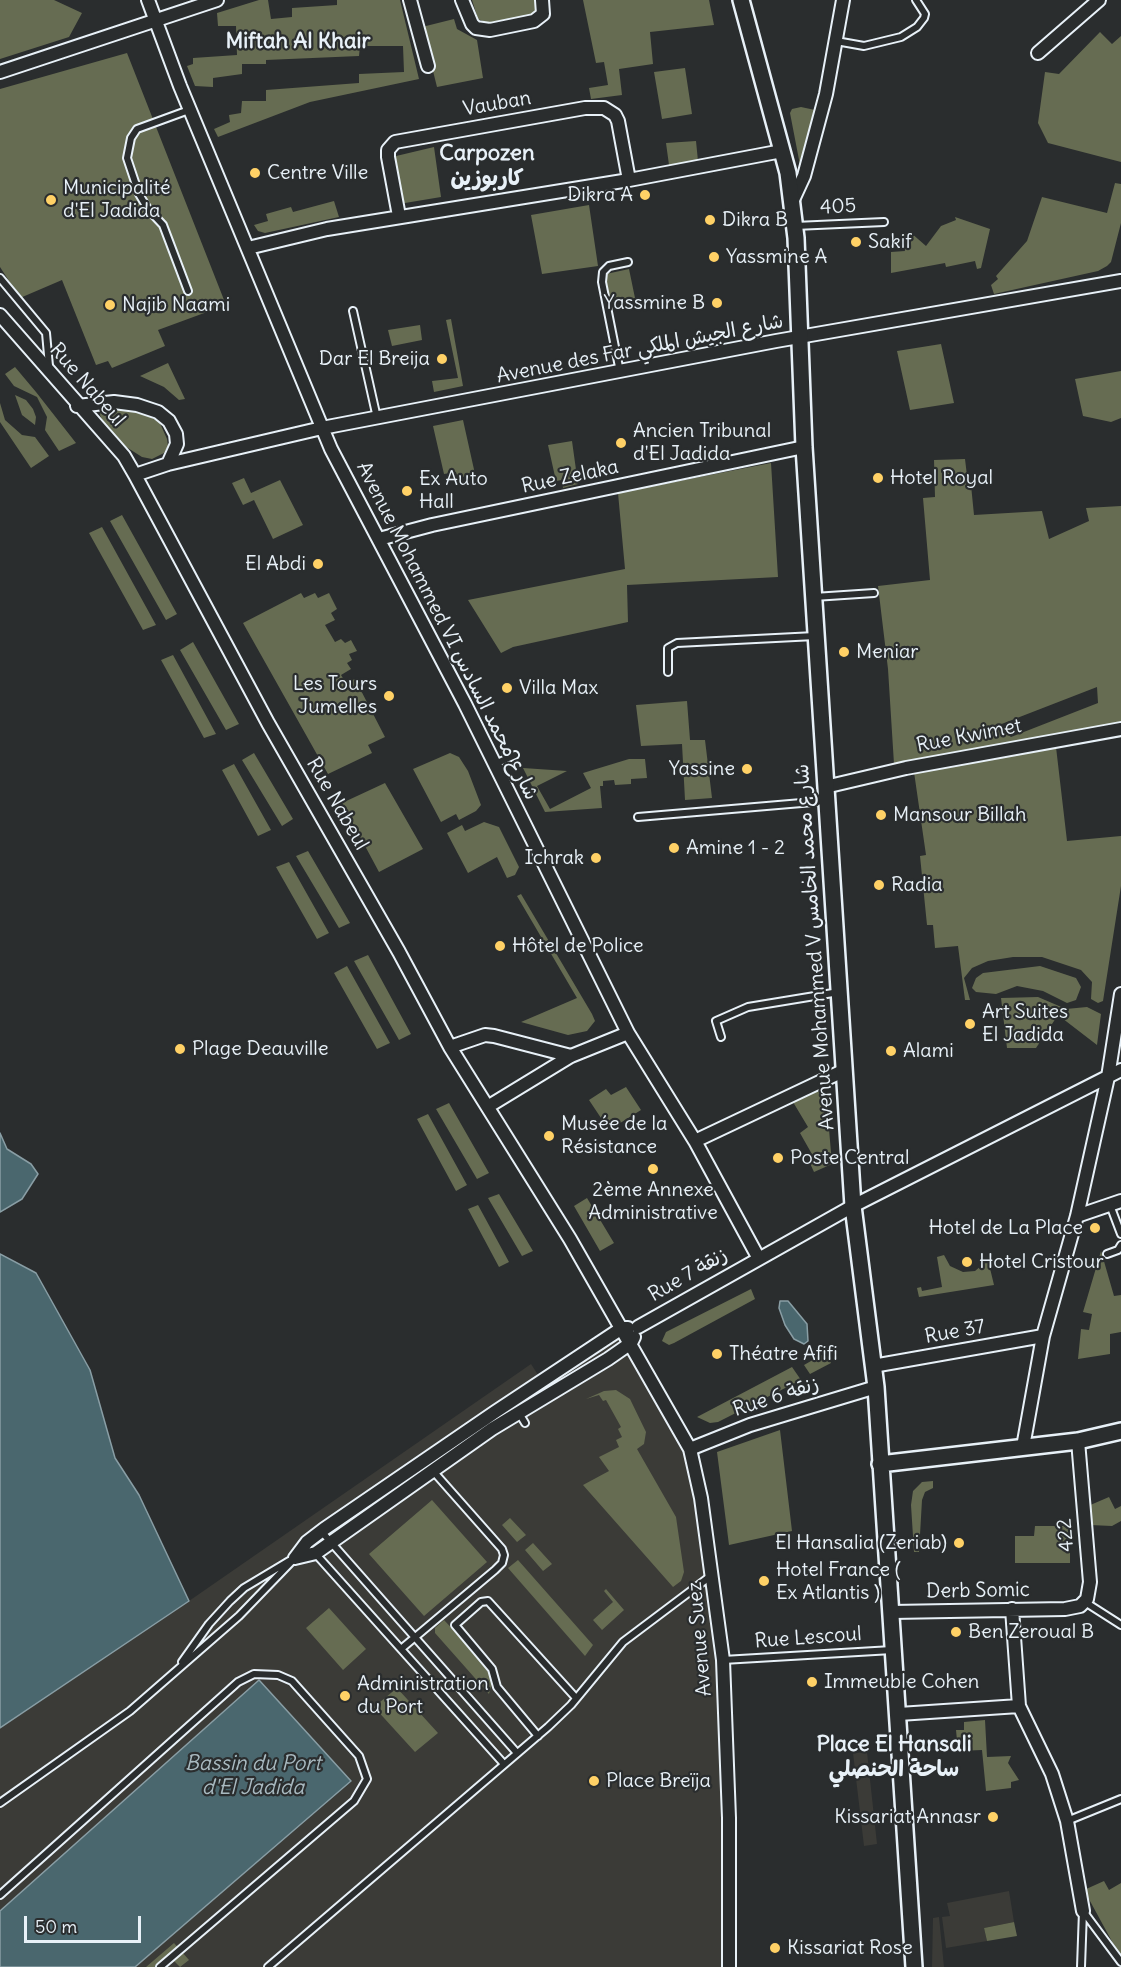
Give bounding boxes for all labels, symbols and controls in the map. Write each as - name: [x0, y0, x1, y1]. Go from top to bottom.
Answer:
- district label: Miftah Al Khair: [226, 29, 370, 55]
- street label: Vauban: [461, 86, 533, 122]
- district label: Carpozen كاربوزين: [439, 141, 535, 192]
- place label: Centre Ville: [267, 161, 368, 185]
- marker: Centre Ville: [248, 166, 262, 180]
- place label: Municipalité d'El Jadida: [63, 176, 171, 223]
- place label: Dikra A: [567, 183, 633, 207]
- marker: Dikra A: [638, 188, 652, 202]
- marker: Municipalité d'El Jadida: [44, 193, 58, 207]
- street label: 405: [819, 194, 857, 220]
- place label: Dikra B: [722, 208, 788, 232]
- marker: Dikra B: [703, 213, 717, 227]
- place label: Sakif: [868, 230, 912, 254]
- marker: Sakif: [849, 235, 863, 249]
- place label: Yassmine A: [726, 245, 827, 269]
- marker: Yassmine A: [707, 250, 721, 264]
- place label: Yassmine B: [603, 291, 705, 315]
- place label: Najib Naami: [122, 293, 230, 317]
- marker: Yassmine B: [710, 296, 724, 310]
- marker: Najib Naami: [103, 298, 117, 312]
- street label: Avenue des Far شارع الجيش الملكي: [495, 309, 785, 389]
- street label: Rue Nabeul: [44, 338, 130, 432]
- place label: Dar El Breija: [319, 347, 430, 371]
- marker: Dar El Breija: [435, 352, 449, 366]
- place label: Ancien Tribunal d'El Jadida: [633, 419, 771, 466]
- marker: Ancien Tribunal d'El Jadida: [614, 436, 628, 450]
- street label: Rue Zelaka: [519, 455, 621, 499]
- street label: Avenue Mohammed VI شارع محمد السادس: [351, 458, 543, 804]
- place label: Hotel Royal: [890, 466, 993, 490]
- place label: Ex Auto Hall: [419, 467, 488, 514]
- marker: Hotel Royal: [871, 471, 885, 485]
- marker: Ex Auto Hall: [400, 484, 414, 498]
- place label: El Abdi: [245, 552, 306, 576]
- marker: El Abdi: [311, 557, 325, 571]
- place label: Meniar: [856, 640, 918, 664]
- marker: Meniar: [837, 645, 851, 659]
- place label: Les Tours Jumelles: [293, 672, 377, 719]
- place label: Villa Max: [519, 676, 598, 700]
- marker: Villa Max: [500, 681, 514, 695]
- marker: Les Tours Jumelles: [382, 689, 396, 703]
- street label: Rue Kwimet: [914, 714, 1024, 758]
- street label: Rue Nabeul: [301, 753, 373, 855]
- place label: Yassine: [669, 757, 735, 781]
- marker: Yassine: [740, 762, 754, 776]
- street label: Avenue Mohammed V شارع محمد الخامس: [790, 763, 840, 1131]
- place label: Mansour Billah: [893, 803, 1027, 827]
- marker: Mansour Billah: [874, 808, 888, 822]
- place label: Amine 1 - 2: [686, 836, 785, 860]
- marker: Amine 1 - 2: [667, 841, 681, 855]
- place label: Ichrak: [525, 846, 584, 870]
- marker: Ichrak: [589, 851, 603, 865]
- place label: Radia: [891, 873, 943, 897]
- marker: Radia: [872, 878, 886, 892]
- place label: Hôtel de Police: [512, 934, 644, 958]
- marker: Hôtel de Police: [493, 939, 507, 953]
- place label: Art Suites El Jadida: [982, 1000, 1068, 1047]
- marker: Art Suites El Jadida: [963, 1017, 977, 1031]
- place label: Plage Deauville: [192, 1037, 328, 1061]
- place label: Alami: [903, 1039, 954, 1063]
- marker: Plage Deauville: [173, 1042, 187, 1056]
- marker: Alami: [884, 1044, 898, 1058]
- place label: Musée de la Résistance: [561, 1112, 667, 1159]
- marker: Musée de la Résistance: [542, 1129, 556, 1143]
- place label: Poste Central: [790, 1146, 909, 1170]
- marker: Poste Central: [771, 1151, 785, 1165]
- marker: 2ème Annexe Administrative: [646, 1162, 660, 1176]
- place label: 2ème Annexe Administrative: [588, 1178, 718, 1225]
- place label: Hotel de La Place: [928, 1216, 1083, 1240]
- marker: Hotel de La Place: [1088, 1221, 1102, 1235]
- street label: Rue 7 زنقة: [644, 1243, 732, 1307]
- place label: Hotel Cristour: [979, 1250, 1104, 1274]
- marker: Hotel Cristour: [960, 1255, 974, 1269]
- street label: Rue 37: [923, 1315, 987, 1349]
- place label: Théatre Afifi: [729, 1342, 838, 1366]
- marker: Théatre Afifi: [710, 1347, 724, 1361]
- street label: Rue 6 زنقة: [730, 1372, 822, 1422]
- street label: 422: [1053, 1517, 1079, 1553]
- place label: El Hansalia (Zeriab): [775, 1531, 947, 1555]
- marker: El Hansalia (Zeriab): [952, 1536, 966, 1550]
- place label: Hotel France ( Ex Atlantis ): [776, 1558, 901, 1605]
- marker: Hotel France ( Ex Atlantis ): [757, 1574, 771, 1588]
- street label: Derb Somic: [926, 1578, 1030, 1604]
- street label: Avenue Suez: [683, 1581, 717, 1697]
- place label: Ben Zeroual B: [968, 1620, 1094, 1644]
- street label: Rue Lescoul: [754, 1622, 862, 1654]
- marker: Ben Zeroual B: [949, 1625, 963, 1639]
- place label: Immeuble Cohen: [824, 1670, 979, 1694]
- place label: Administration du Port: [357, 1672, 489, 1719]
- marker: Immeuble Cohen: [805, 1675, 819, 1689]
- marker: Administration du Port: [338, 1689, 352, 1703]
- district label: Place El Hansali ساحة الحنصلي: [816, 1732, 972, 1784]
- water label: Bassin du Port d'El Jadida: [185, 1751, 321, 1801]
- place label: Place Breïja: [606, 1769, 711, 1793]
- marker: Place Breïja: [587, 1774, 601, 1788]
- place label: Kissariat Annasr: [834, 1805, 981, 1829]
- marker: Kissariat Annasr: [986, 1810, 1000, 1824]
- scale bar: [27, 1904, 144, 1942]
- text: 50 m: [35, 1915, 77, 1938]
- place label: Kissariat Rose: [787, 1936, 913, 1960]
- marker: Kissariat Rose: [768, 1941, 782, 1955]

